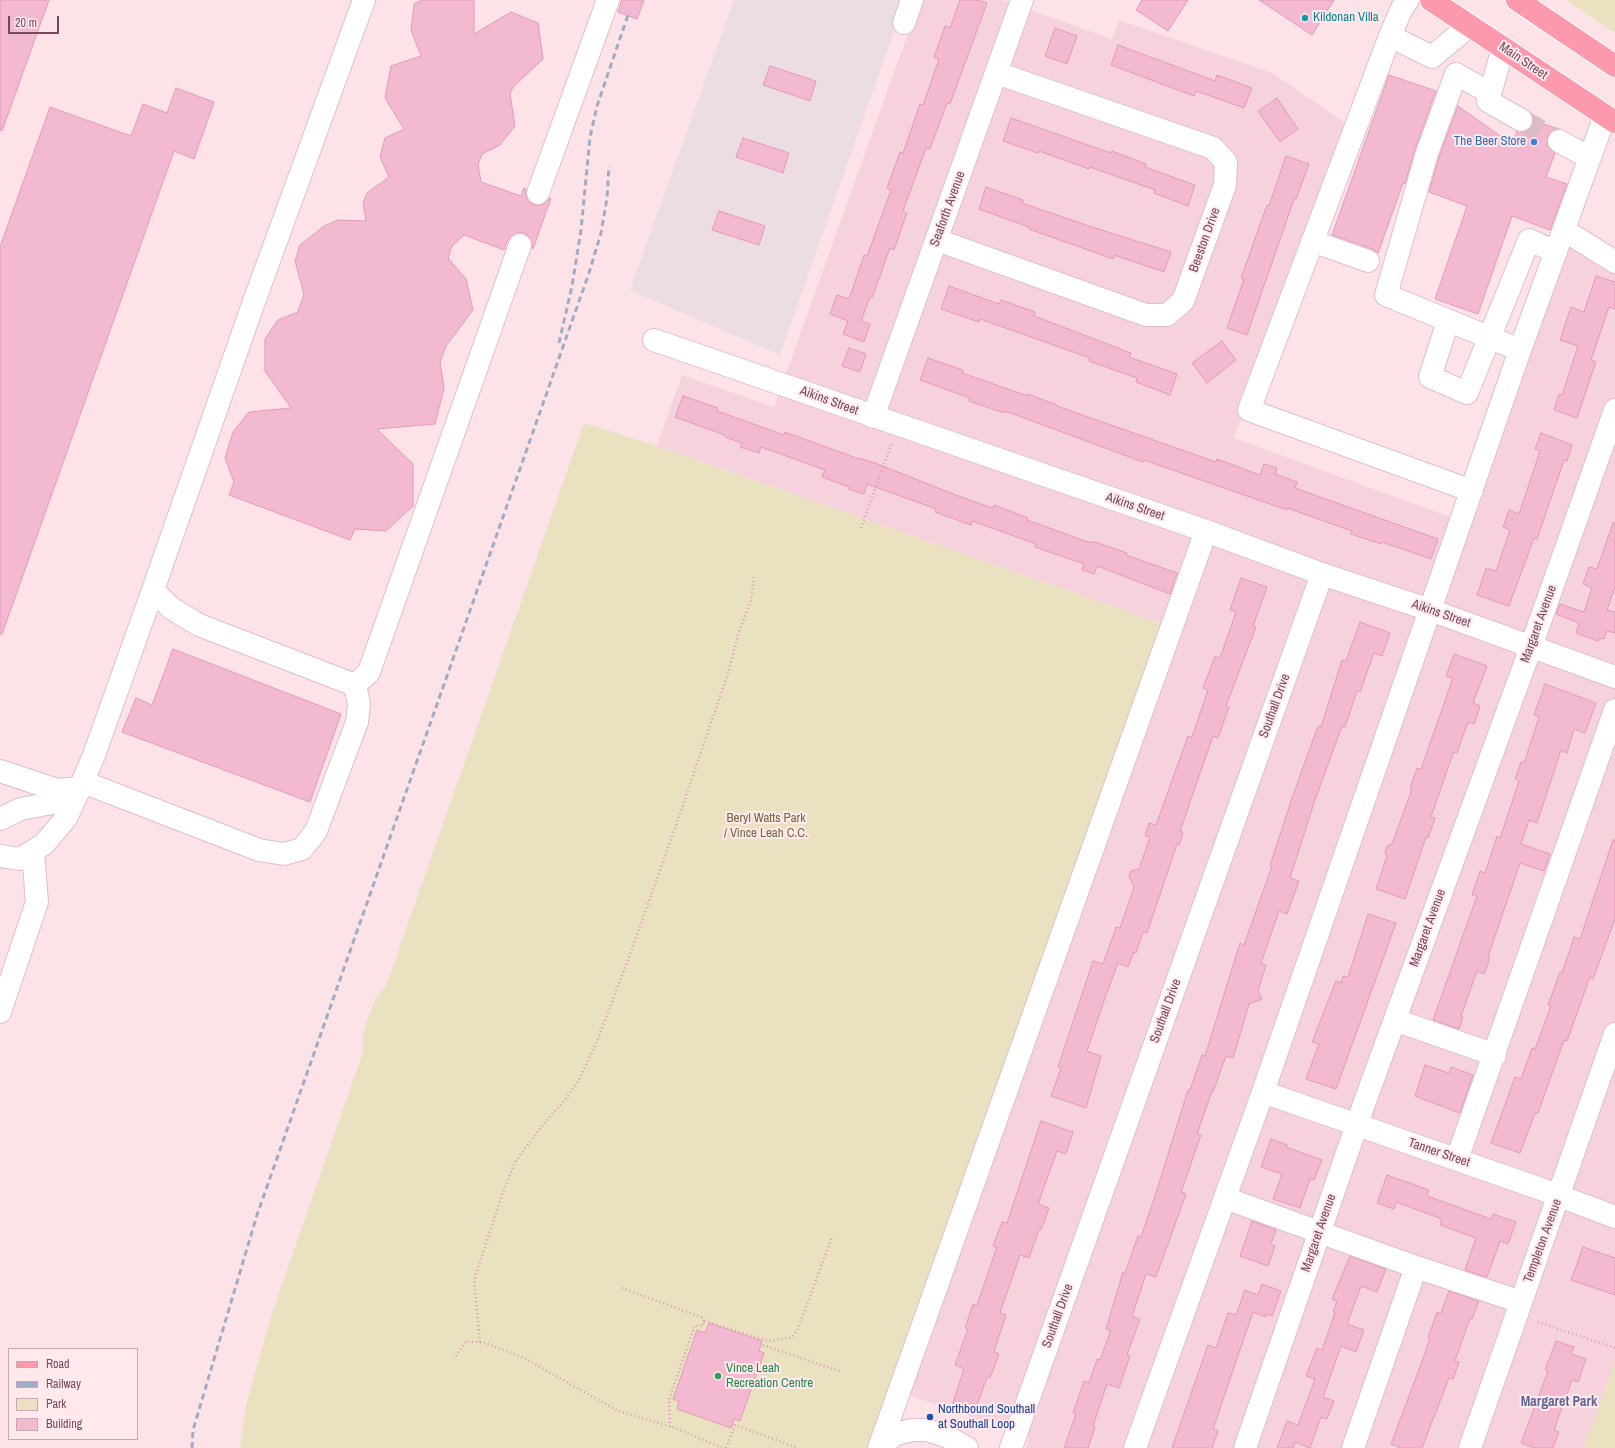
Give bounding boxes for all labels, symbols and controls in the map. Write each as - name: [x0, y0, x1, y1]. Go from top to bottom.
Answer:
- scale bar: [10, 8, 61, 34]
- place label: Kildonan Villa: [1313, 10, 1379, 26]
- marker: Kildonan Villa: [1300, 13, 1310, 23]
- text: 20 m: [15, 15, 37, 31]
- street label: Main Street: [1496, 39, 1550, 83]
- place label: The Beer Store: [1454, 134, 1526, 150]
- marker: The Beer Store: [1529, 137, 1539, 147]
- street label: Seaforth Avenue: [927, 169, 969, 249]
- street label: Beeston Drive: [1186, 206, 1224, 274]
- street label: Aikins Street: [798, 383, 860, 419]
- street label: Aikins Street: [1104, 490, 1166, 524]
- street label: Margaret Avenue: [1518, 583, 1560, 665]
- street label: Aikins Street: [1410, 597, 1472, 631]
- street label: Southall Drive: [1256, 672, 1294, 740]
- park label: Beryl Watts Park / Vince Leah C.C.: [724, 811, 808, 842]
- street label: Margaret Avenue: [1407, 887, 1449, 969]
- street label: Southall Drive: [1147, 977, 1185, 1045]
- street label: Tanner Street: [1406, 1135, 1472, 1171]
- street label: Margaret Avenue: [1298, 1192, 1340, 1274]
- street label: Templeton Avenue: [1521, 1197, 1565, 1285]
- street label: Southall Drive: [1039, 1282, 1077, 1350]
- legend: [8, 1348, 138, 1440]
- text: Road: [46, 1356, 70, 1372]
- place label: Vince Leah Recreation Centre: [726, 1361, 813, 1392]
- marker: Vince Leah Recreation Centre: [713, 1371, 723, 1381]
- text: Railway: [46, 1376, 81, 1392]
- district label: Margaret Park: [1521, 1394, 1597, 1410]
- text: Park: [46, 1396, 66, 1412]
- place label: Northbound Southall at Southall Loop: [938, 1402, 1035, 1433]
- marker: Northbound Southall at Southall Loop: [925, 1412, 935, 1422]
- text: Building: [46, 1416, 82, 1432]

